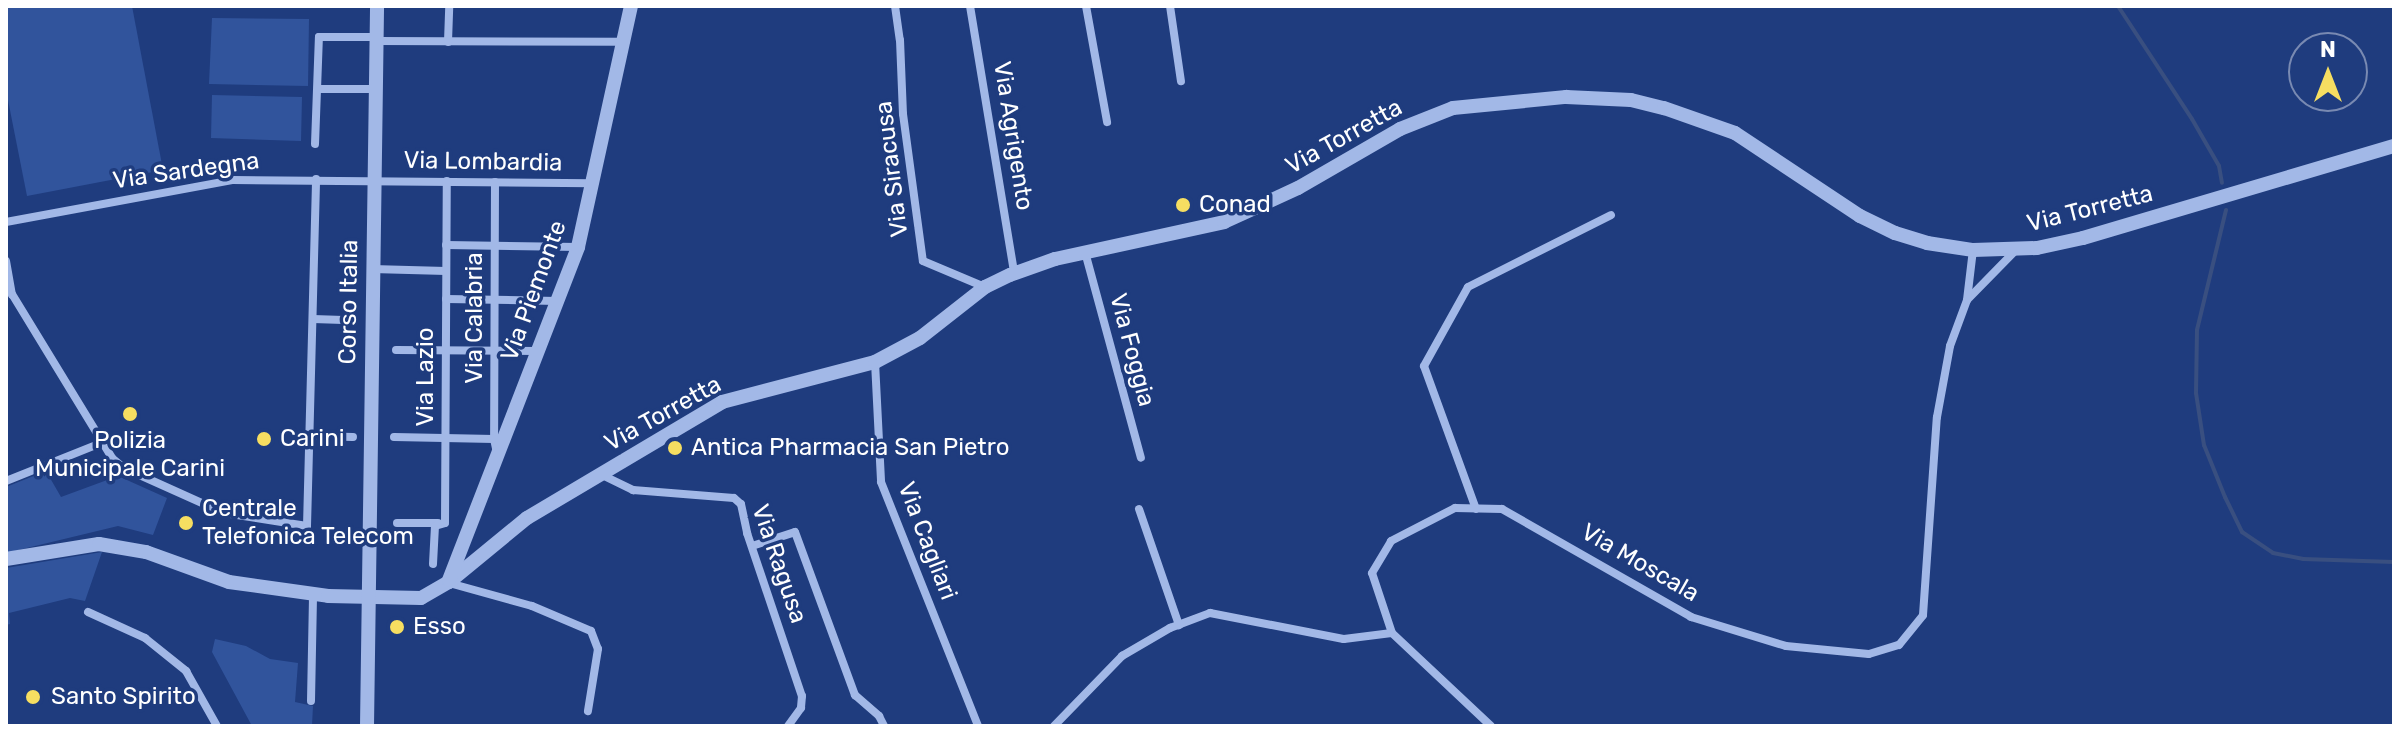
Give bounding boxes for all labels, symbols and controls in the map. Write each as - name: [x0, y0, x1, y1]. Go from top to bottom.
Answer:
- north arrow: [2288, 32, 2368, 112]
- text: N: [2320, 36, 2336, 63]
- street label: Via Agrigento: [987, 59, 1039, 213]
- street label: Via Torretta: [1280, 93, 1408, 181]
- street label: Via Siracusa: [869, 99, 915, 239]
- street label: Via Sardegna: [111, 146, 261, 196]
- street label: Via Lombardia: [403, 146, 563, 178]
- street label: Via Torretta: [2024, 179, 2156, 239]
- place label: Conad: [1199, 191, 1271, 219]
- marker: Conad: [1174, 196, 1192, 214]
- street label: Via Piemonte: [495, 217, 573, 365]
- street label: Corso Italia: [334, 239, 364, 365]
- street label: Via Calabria: [461, 252, 489, 384]
- street label: Via Foggia: [1103, 290, 1161, 410]
- street label: Via Lazio: [412, 327, 440, 427]
- street label: Via Torretta: [599, 370, 727, 458]
- marker: Polizia Municipale Carini: [121, 405, 139, 423]
- place label: Carini: [280, 425, 345, 453]
- place label: Polizia Municipale Carini: [35, 427, 225, 483]
- marker: Carini: [255, 430, 273, 448]
- place label: Antica Pharmacia San Pietro: [691, 434, 1009, 462]
- marker: Antica Pharmacia San Pietro: [666, 439, 684, 457]
- street label: Via Cagliari: [891, 478, 963, 604]
- place label: Centrale Telefonica Telecom: [202, 495, 414, 551]
- street label: Via Ragusa: [745, 501, 813, 627]
- marker: Centrale Telefonica Telecom: [177, 514, 195, 532]
- street label: Via Moscala: [1576, 518, 1704, 608]
- place label: Esso: [413, 613, 466, 641]
- marker: Esso: [388, 618, 406, 636]
- place label: Santo Spirito: [51, 683, 196, 711]
- marker: Santo Spirito: [22, 686, 44, 708]

